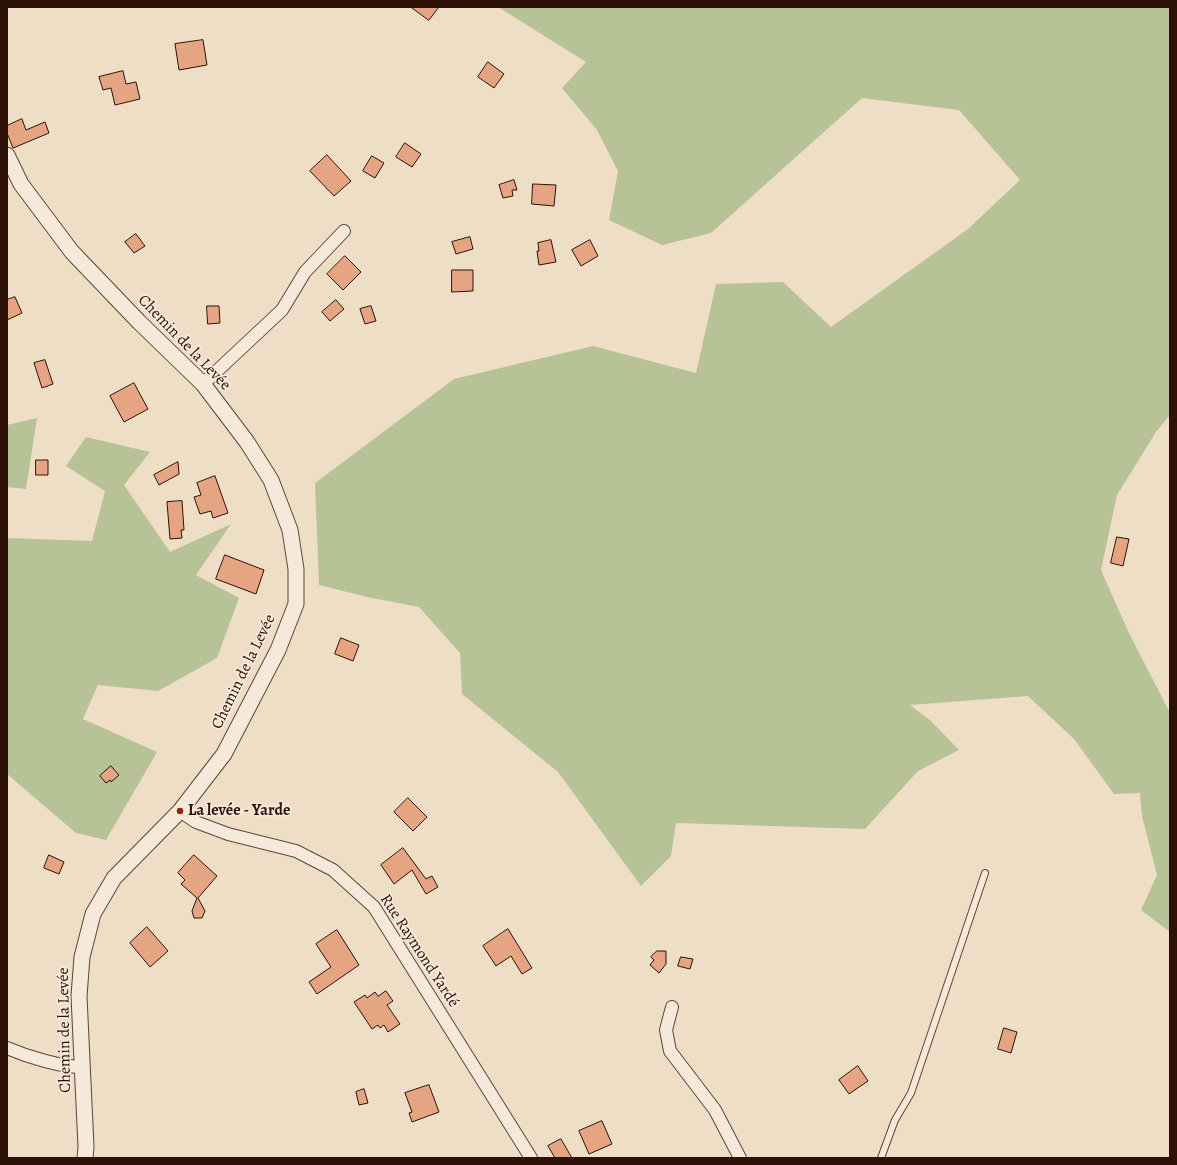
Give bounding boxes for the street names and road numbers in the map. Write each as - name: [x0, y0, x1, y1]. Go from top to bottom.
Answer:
- street label: Chemin de la Levée: [134, 291, 234, 395]
- street label: Chemin de la Levée: [208, 611, 280, 733]
- street label: Rue Raymond Yardé: [375, 891, 463, 1011]
- street label: Chemin de la Levée: [54, 967, 76, 1093]

